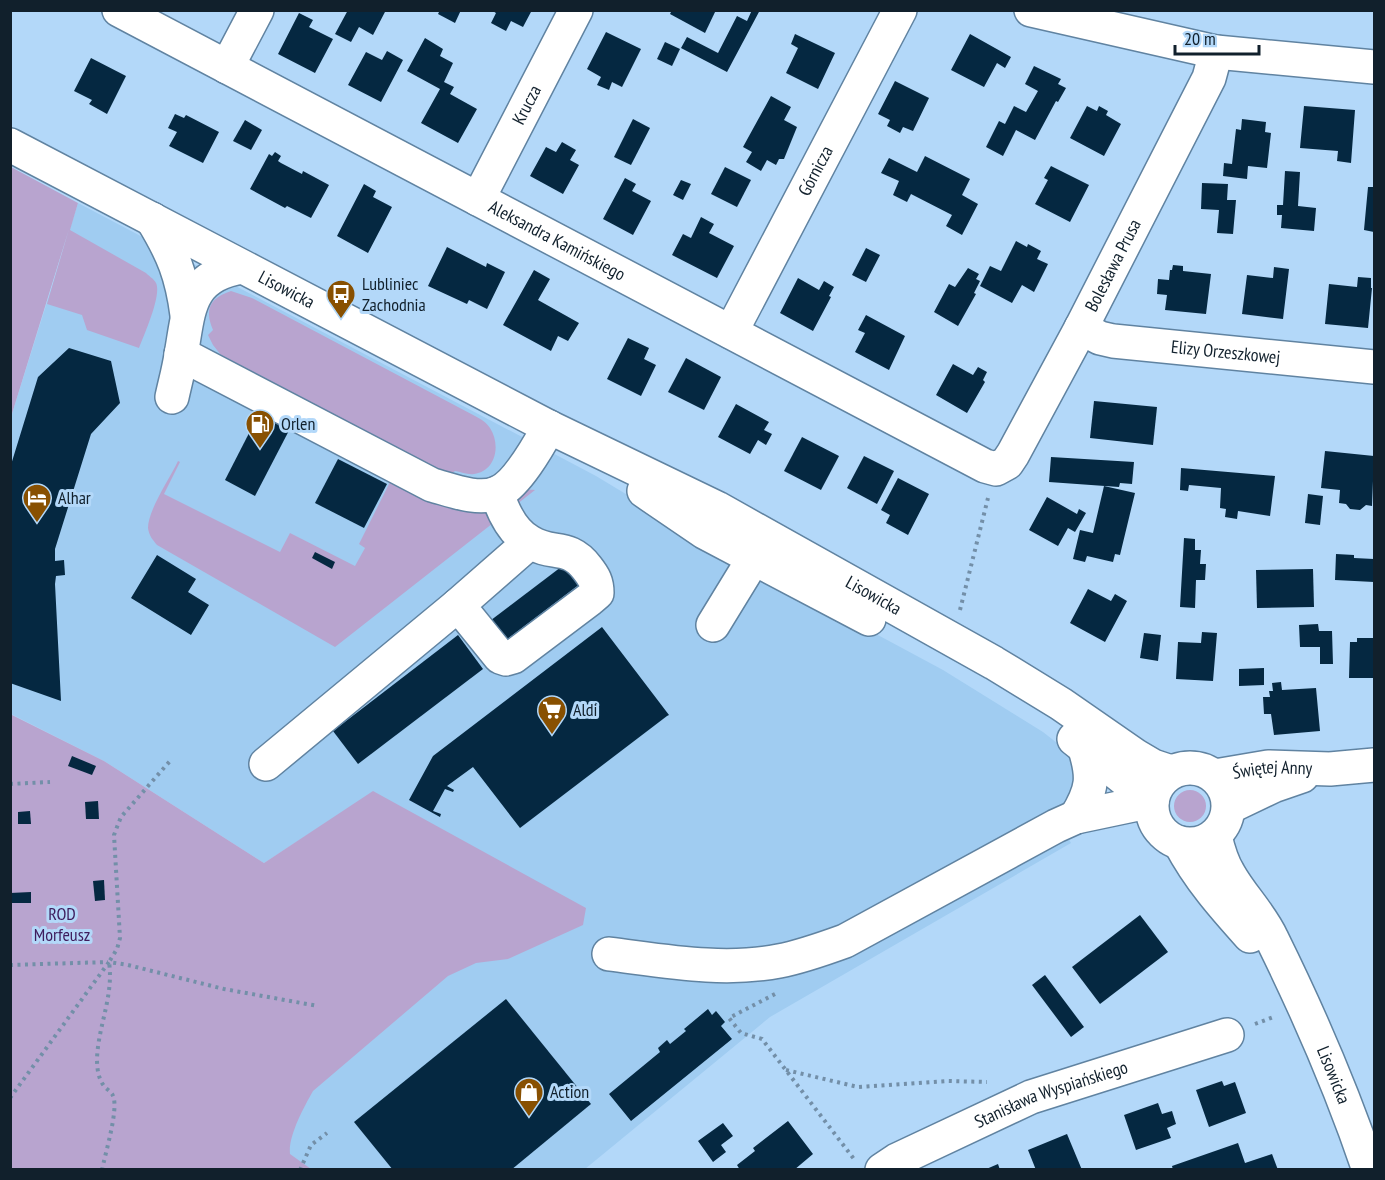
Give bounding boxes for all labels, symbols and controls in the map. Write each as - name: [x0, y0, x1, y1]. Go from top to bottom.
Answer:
- scale bar: [1175, 18, 1259, 56]
- text: 20 m: [1184, 27, 1216, 50]
- street label: Krucza: [507, 81, 546, 128]
- street label: Górnicza: [793, 142, 838, 200]
- street label: Aleksandra Kamińskiego: [485, 195, 630, 286]
- street label: Bolesława Prusa: [1079, 215, 1146, 315]
- street label: Lisowicka: [255, 265, 319, 313]
- place label: Lubliniec Zachodnia: [362, 272, 426, 316]
- bus stop icon: Lubliniec Zachodnia: [325, 278, 357, 320]
- street label: Elizy Orzeszkowej: [1170, 335, 1281, 369]
- fuel station icon: Orlen: [244, 408, 276, 450]
- place label: Orlen: [281, 412, 315, 435]
- hotel icon: Alhar: [21, 482, 53, 524]
- place label: Alhar: [58, 486, 91, 509]
- street label: Lisowicka: [842, 570, 906, 620]
- supermarket icon: Aldi: [536, 694, 568, 736]
- place label: Aldi: [573, 698, 597, 721]
- street label: Świętej Anny: [1231, 755, 1313, 784]
- park label: ROD Morfeusz: [34, 902, 90, 946]
- street label: Lisowicka: [1312, 1043, 1356, 1107]
- street label: Stanisława Wyspiańskiego: [971, 1055, 1131, 1133]
- shop icon: Action: [513, 1076, 545, 1118]
- place label: Action: [550, 1080, 589, 1103]

